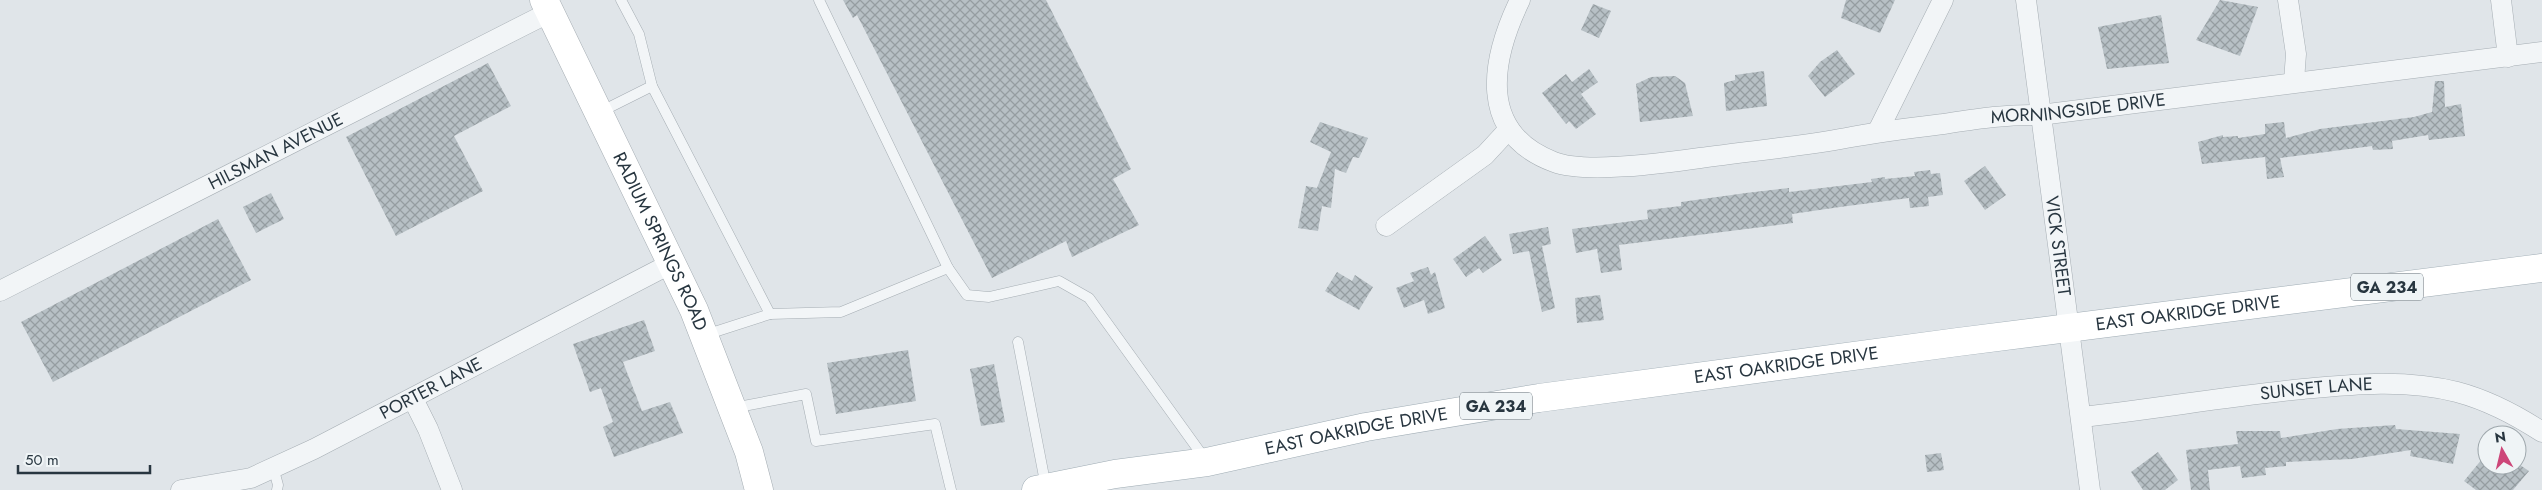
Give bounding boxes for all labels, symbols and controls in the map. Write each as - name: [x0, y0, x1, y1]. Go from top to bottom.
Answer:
- street label: MORNINGSIDE DRIVE: [1989, 86, 2167, 130]
- street label: HILSMAN AVENUE: [204, 106, 348, 196]
- street label: RADIUM SPRINGS ROAD: [606, 148, 714, 335]
- street label: VICK STREET: [2039, 194, 2078, 298]
- road number: GA 234: [2351, 274, 2423, 300]
- street label: EAST OAKRIDGE DRIVE: [2094, 288, 2282, 337]
- street label: EAST OAKRIDGE DRIVE: [1692, 340, 1880, 390]
- street label: PORTER LANE: [375, 351, 487, 426]
- street label: SUNSET LANE: [2258, 371, 2373, 407]
- road number: GA 234: [1460, 392, 1532, 420]
- street label: EAST OAKRIDGE DRIVE: [1263, 401, 1450, 462]
- north arrow: [2477, 425, 2527, 475]
- text: N: [2493, 426, 2507, 448]
- scale bar: [18, 442, 150, 474]
- text: 50 m: [25, 449, 59, 471]

